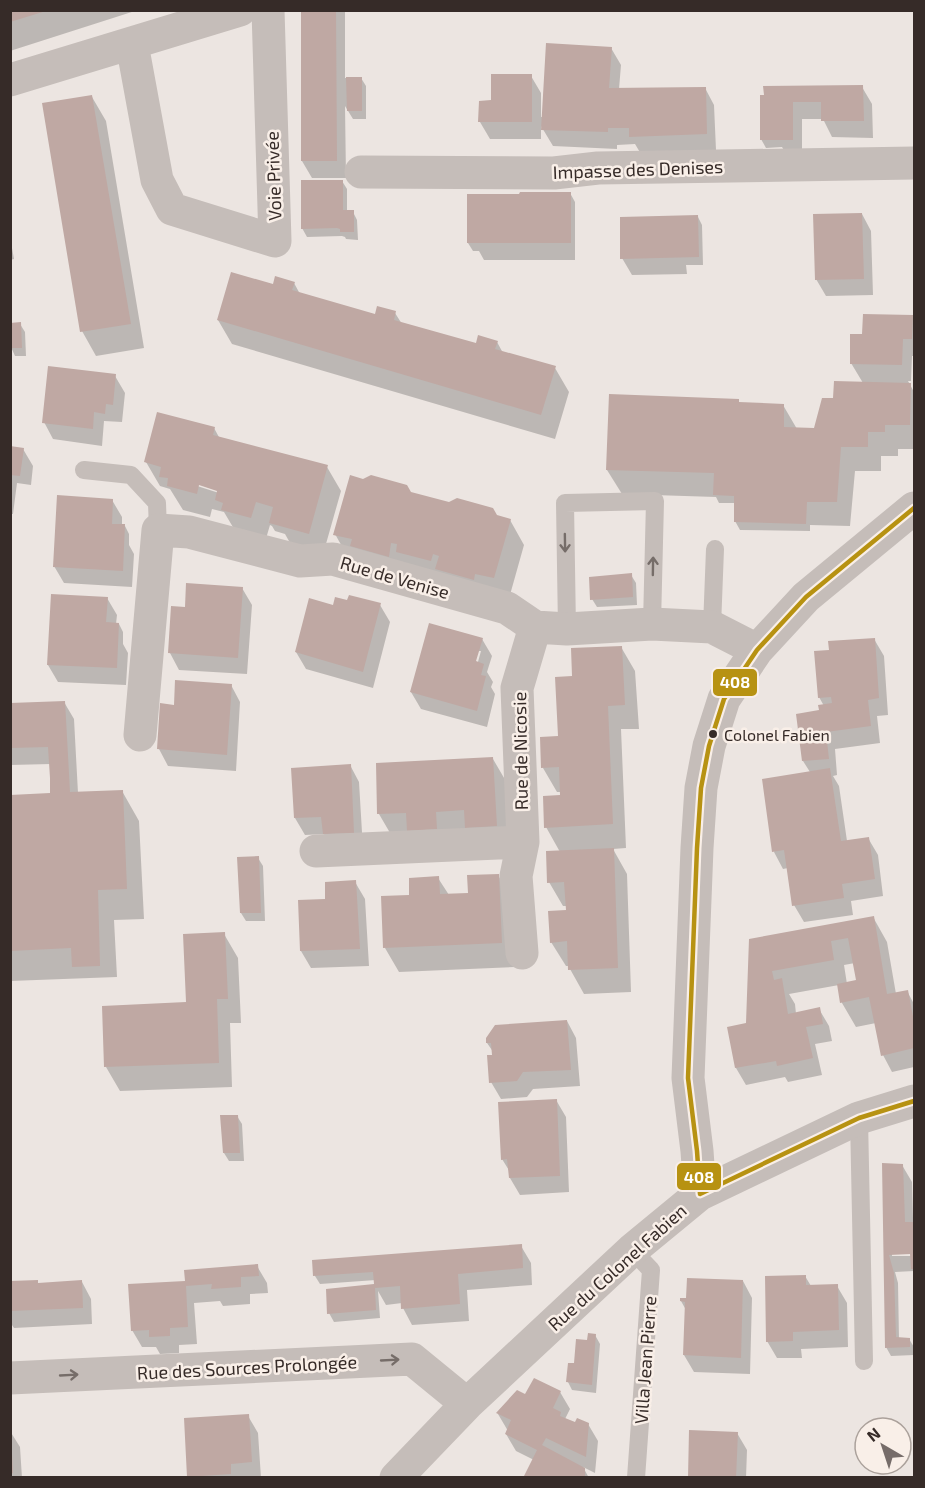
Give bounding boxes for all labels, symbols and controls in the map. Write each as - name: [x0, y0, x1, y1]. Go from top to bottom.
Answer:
- street label: Voie Privée: [260, 131, 286, 221]
- street label: Impasse des Denises: [552, 155, 724, 183]
- one-way arrow: [559, 533, 571, 553]
- street label: Rue de Venise: [338, 551, 452, 603]
- one-way arrow: [647, 556, 659, 576]
- line badge: 408: [712, 668, 758, 697]
- text: 408: [720, 672, 750, 691]
- street label: Rue de Nicosie: [508, 692, 532, 810]
- place label: Colonel Fabien: [724, 725, 830, 744]
- marker: Colonel Fabien: [707, 728, 719, 740]
- line badge: 408: [676, 1162, 722, 1191]
- text: 408: [684, 1167, 714, 1186]
- street label: Rue du Colonel Fabien: [543, 1199, 691, 1335]
- street label: Villa Jean Pierre: [630, 1295, 660, 1425]
- street label: Rue des Sources Prolongée: [136, 1350, 358, 1384]
- one-way arrow: [379, 1354, 399, 1365]
- one-way arrow: [58, 1370, 78, 1381]
- north arrow: [853, 1416, 913, 1476]
- text: N: [863, 1423, 884, 1445]

